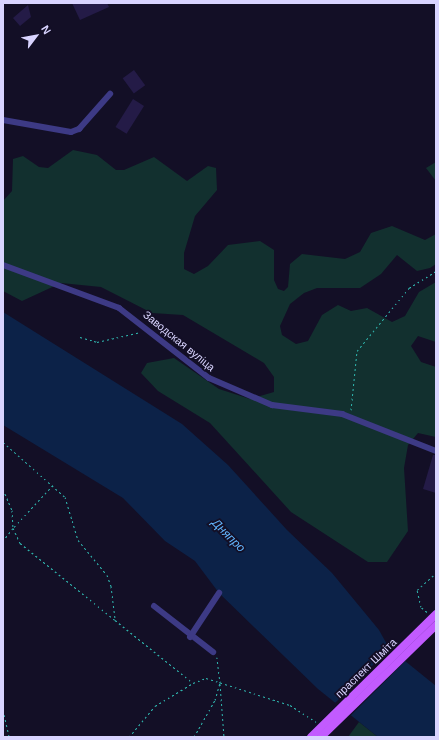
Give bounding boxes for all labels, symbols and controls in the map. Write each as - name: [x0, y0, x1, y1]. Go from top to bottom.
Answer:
- north arrow: [16, 16, 56, 56]
- text: N: [39, 23, 53, 36]
- street label: Заводская вуліца: [140, 308, 218, 374]
- water label: Дняпро: [208, 516, 248, 556]
- street label: праспект Шміта: [333, 635, 399, 701]

